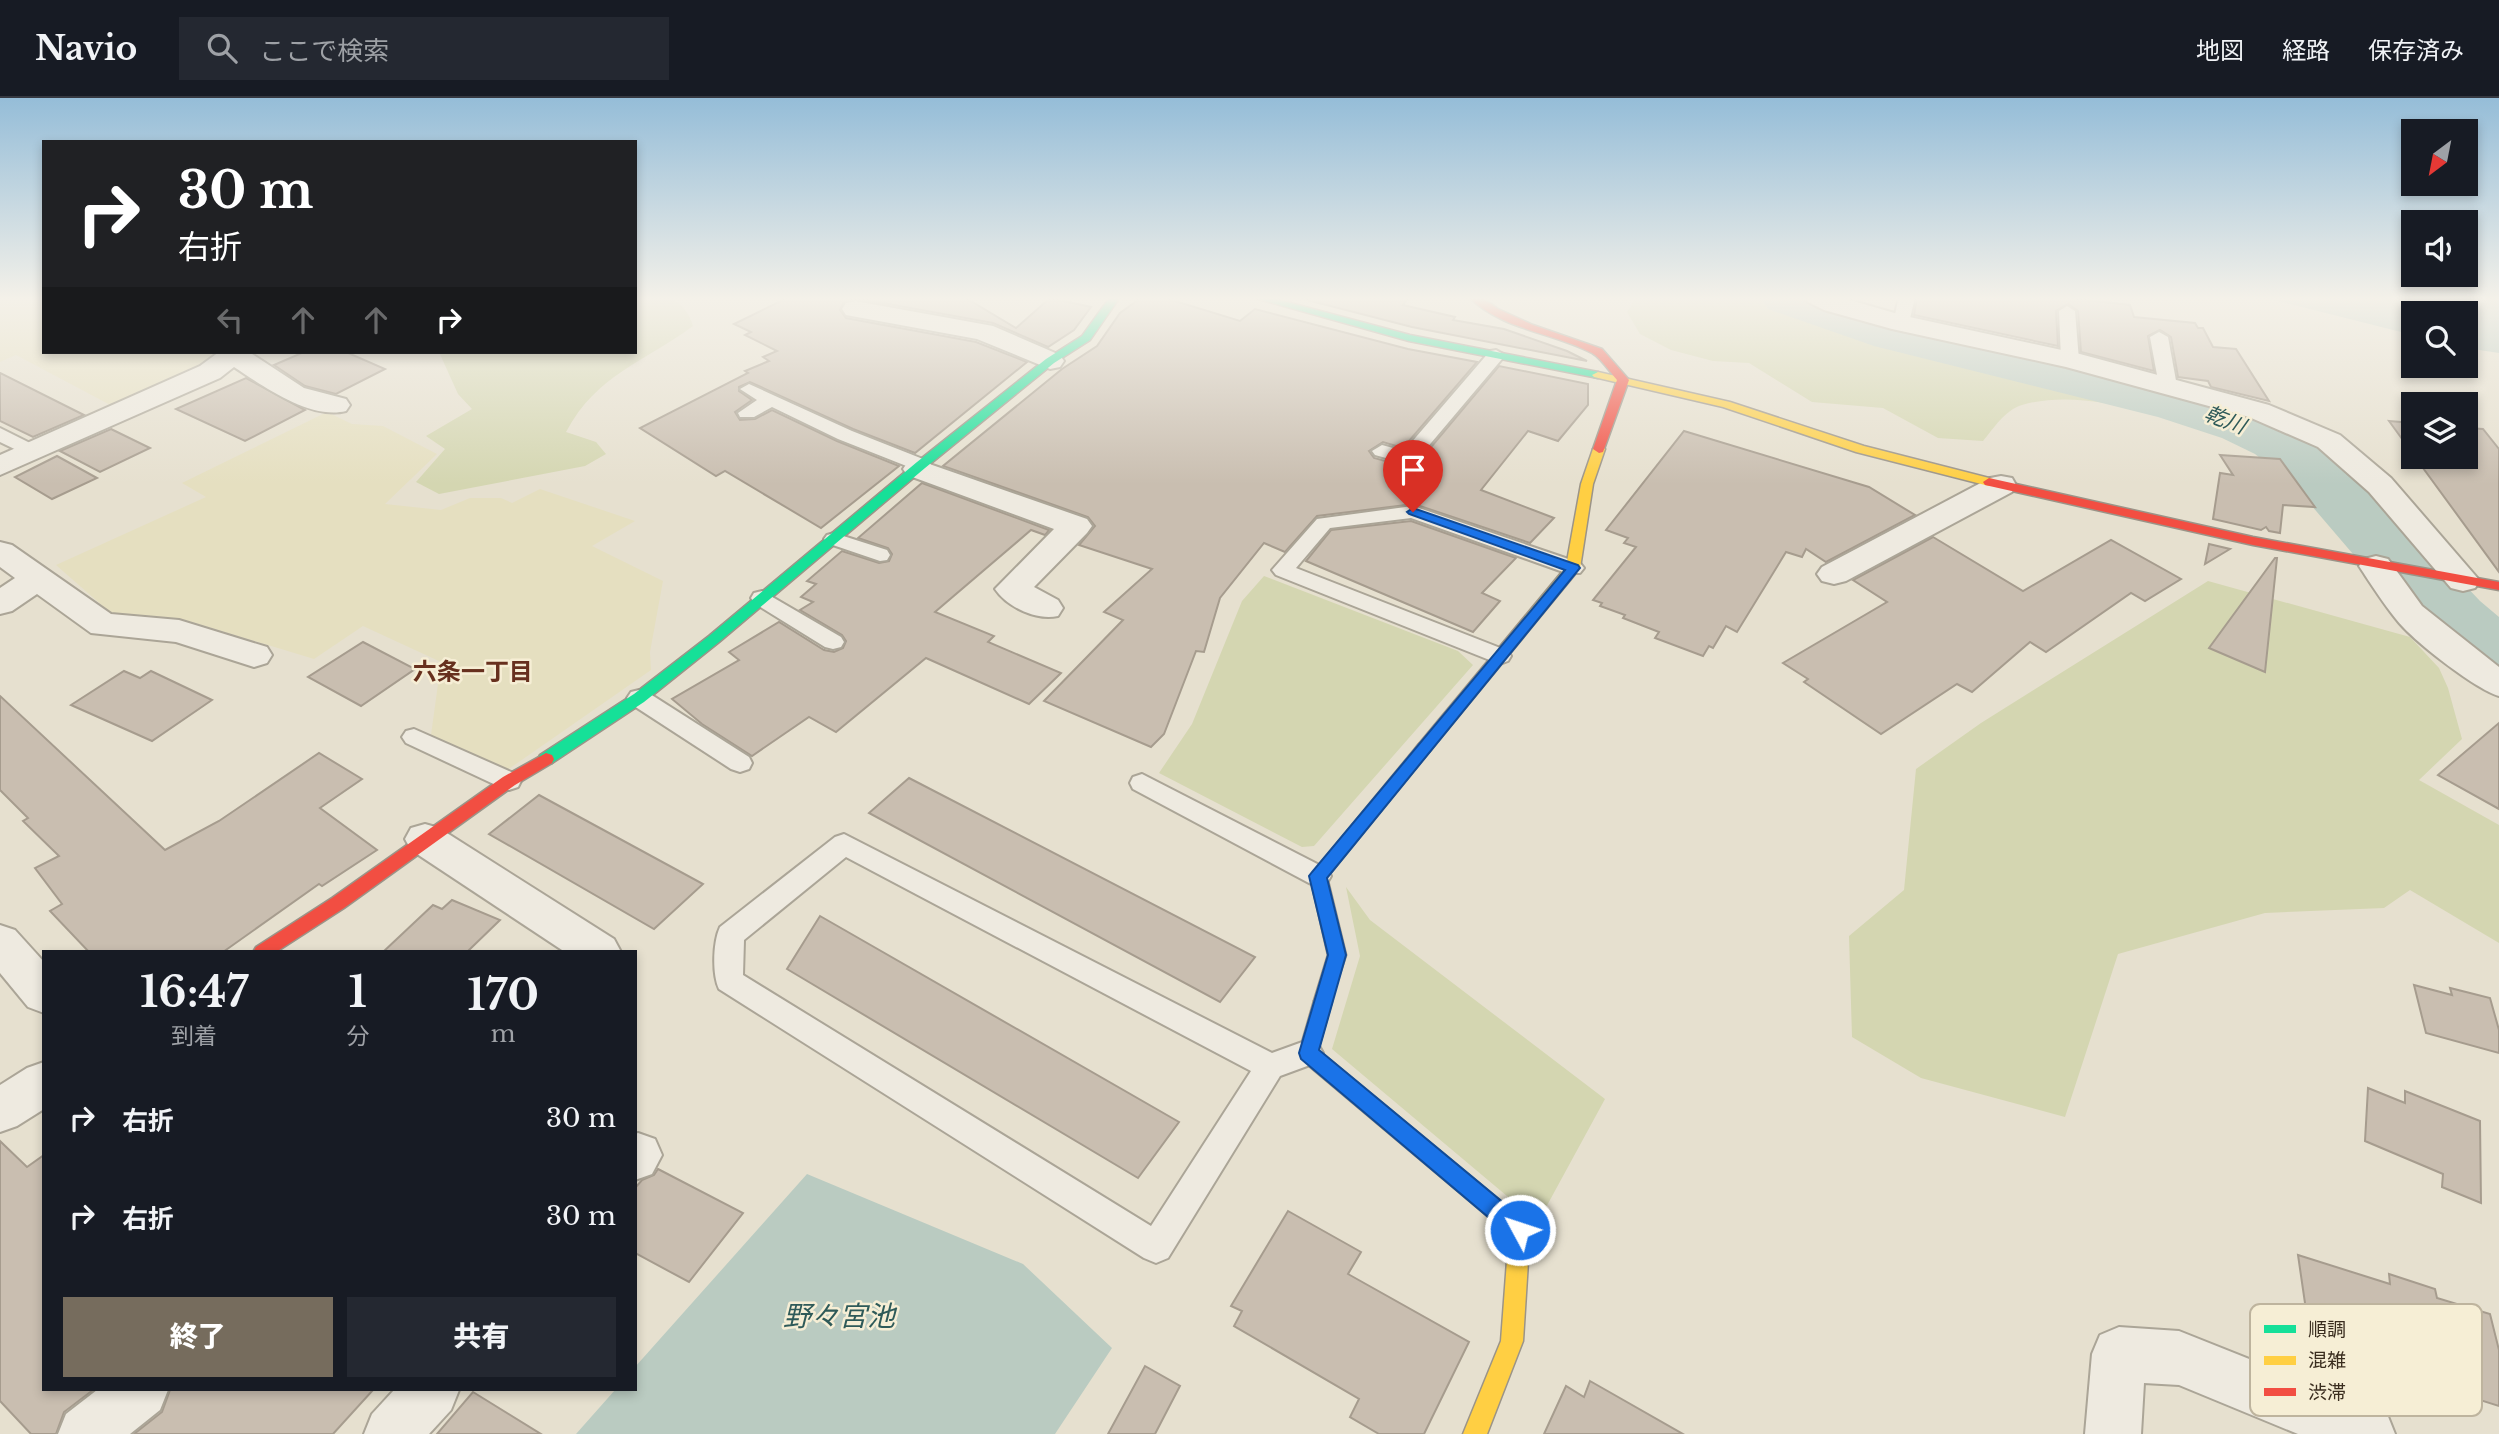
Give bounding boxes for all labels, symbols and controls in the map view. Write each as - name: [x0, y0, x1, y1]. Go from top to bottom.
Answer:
- search box: [179, 17, 669, 80]
- text: Navio: [35, 28, 137, 69]
- icon: search: [203, 29, 241, 67]
- text: ここで検索: [259, 35, 389, 67]
- text: 地図: [2196, 36, 2244, 65]
- text: 経路: [2282, 36, 2330, 65]
- text: 保存済み: [2368, 36, 2464, 65]
- north arrow: [2401, 119, 2478, 196]
- map controls: [2401, 119, 2478, 469]
- text: 30 m: [178, 160, 313, 221]
- icon: right: [63, 168, 154, 259]
- button: sound: [2401, 210, 2478, 287]
- text: 右折: [178, 227, 242, 267]
- icon: left: [211, 301, 249, 339]
- icon: ahead: [284, 301, 322, 339]
- icon: ahead: [357, 301, 395, 339]
- icon: right: [430, 301, 468, 339]
- button: search: [2401, 301, 2478, 378]
- button: layers: [2401, 392, 2478, 469]
- water label: 乾川: [2201, 400, 2251, 440]
- pin: [1383, 440, 1443, 512]
- icon: arrive: [1394, 451, 1432, 489]
- district label: 六条一丁目: [413, 657, 533, 686]
- text: 16:47: [140, 966, 248, 1018]
- text: 1: [349, 966, 367, 1018]
- text: 170: [467, 969, 539, 1021]
- text: m: [491, 1020, 515, 1048]
- text: 到着: [171, 1022, 217, 1050]
- text: 分: [346, 1022, 369, 1050]
- icon: right: [63, 1099, 101, 1137]
- text: 30 m: [546, 1102, 616, 1134]
- text: 右折: [122, 1105, 174, 1137]
- position arrow: [1483, 1193, 1557, 1267]
- icon: right: [63, 1197, 101, 1235]
- text: 30 m: [546, 1200, 616, 1232]
- text: 右折: [122, 1203, 174, 1235]
- button: 終了: [63, 1297, 333, 1377]
- button: 共有: [347, 1297, 616, 1377]
- water label: 野々宮池: [783, 1299, 898, 1334]
- legend: [2250, 1304, 2482, 1416]
- text: 順調: [2308, 1318, 2346, 1341]
- text: 混雑: [2308, 1349, 2346, 1372]
- text: 渋滞: [2308, 1381, 2346, 1404]

